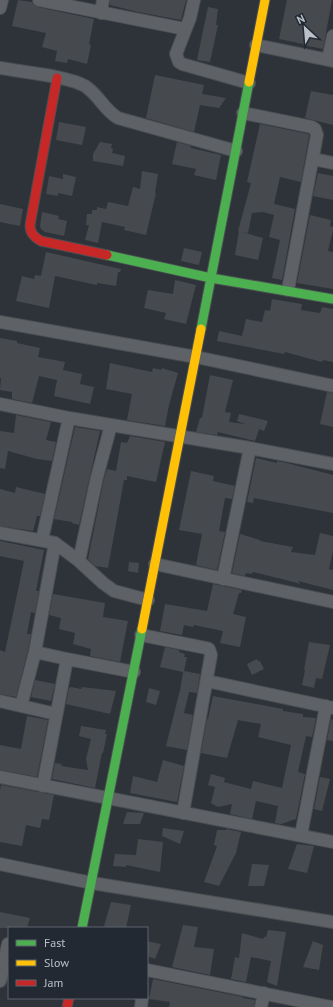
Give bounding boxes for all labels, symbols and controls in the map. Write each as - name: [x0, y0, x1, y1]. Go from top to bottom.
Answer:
- north arrow: [285, 8, 325, 48]
- text: N: [294, 11, 307, 27]
- legend: [8, 927, 148, 999]
- text: Fast: [44, 935, 65, 950]
- text: Slow: [44, 955, 69, 970]
- text: Jam: [43, 975, 63, 990]

